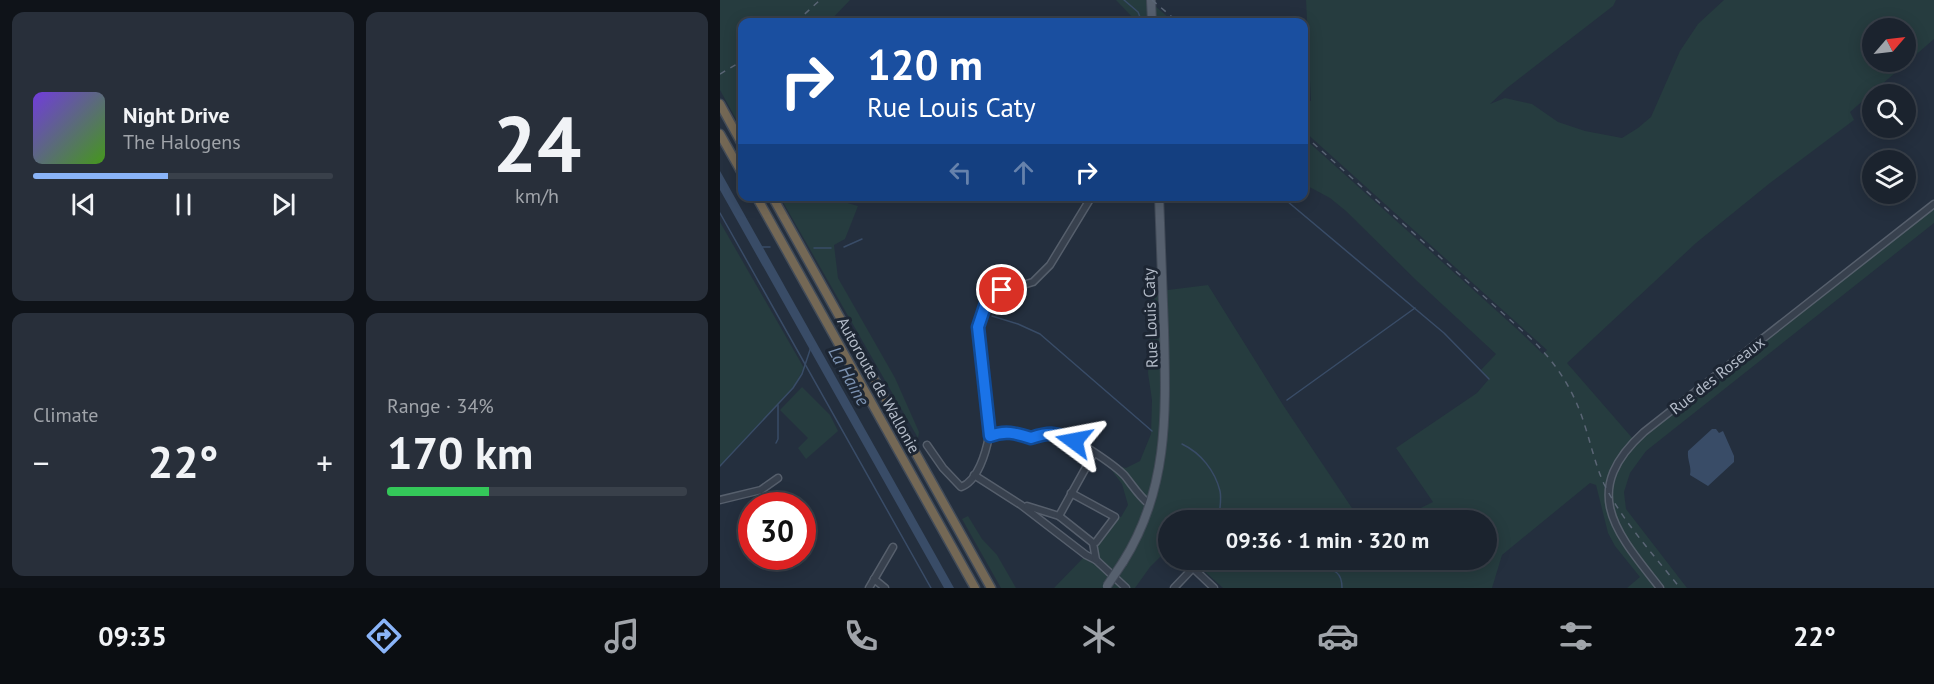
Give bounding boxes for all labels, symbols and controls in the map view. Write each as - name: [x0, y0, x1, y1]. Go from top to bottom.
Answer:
- north arrow: [1862, 18, 1916, 72]
- map controls: [1862, 18, 1916, 204]
- text: 120 m: [867, 37, 983, 92]
- icon: right: [768, 42, 846, 120]
- button: search: [1862, 84, 1916, 138]
- text: Rue Louis Caty: [867, 90, 1036, 124]
- text: 24: [493, 93, 581, 194]
- text: Night Drive: [123, 101, 230, 129]
- text: The Halogens: [123, 129, 241, 155]
- button: layers: [1862, 150, 1916, 204]
- icon: left: [944, 156, 977, 189]
- icon: ahead: [1007, 156, 1040, 189]
- icon: right: [1070, 156, 1103, 189]
- text: km/h: [515, 183, 559, 209]
- icon: previous: [67, 188, 100, 221]
- icon: pause: [167, 188, 200, 221]
- icon: next: [267, 188, 300, 221]
- pin: [976, 264, 1027, 315]
- street label: Rue Louis Caty: [1138, 267, 1162, 368]
- icon: arrive: [985, 273, 1018, 306]
- street label: Autoroute de Wallonie: [833, 313, 925, 457]
- street label: Rue des Roseaux: [1665, 332, 1769, 418]
- water label: La Haine: [823, 342, 875, 410]
- text: Range · 34%: [387, 393, 494, 419]
- text: Climate: [33, 402, 99, 428]
- position arrow: [1042, 409, 1106, 473]
- text: 170 km: [387, 423, 533, 481]
- text: 22°: [148, 432, 218, 490]
- text: −: [33, 441, 50, 484]
- text: +: [316, 441, 333, 484]
- speed limit sign: 30: [738, 492, 816, 570]
- text: 09:36 · 1 min · 320 m: [1226, 526, 1429, 554]
- icon: directions: [363, 615, 405, 657]
- icon: music: [601, 615, 643, 657]
- icon: phone: [840, 615, 882, 657]
- icon: climate: [1078, 615, 1120, 657]
- icon: car: [1317, 615, 1359, 657]
- icon: filters: [1555, 615, 1597, 657]
- text: 09:35: [98, 619, 167, 653]
- text: 22°: [1793, 619, 1836, 653]

